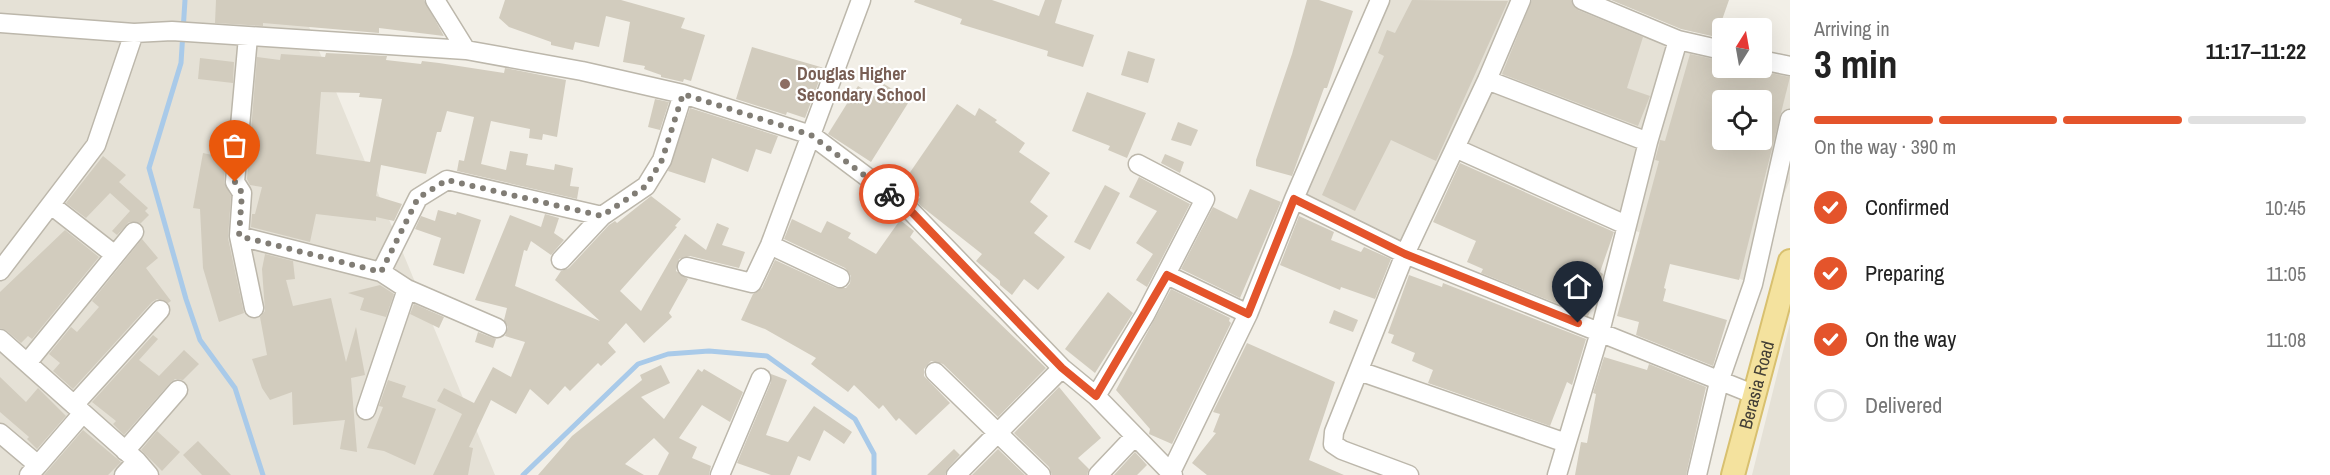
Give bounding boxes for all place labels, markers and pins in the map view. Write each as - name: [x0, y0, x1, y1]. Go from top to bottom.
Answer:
- place label: Douglas Higher Secondary School: [797, 61, 926, 107]
- marker: Douglas Higher Secondary School: [778, 77, 792, 91]
- pin: [209, 120, 260, 182]
- pin: [1552, 261, 1603, 323]

